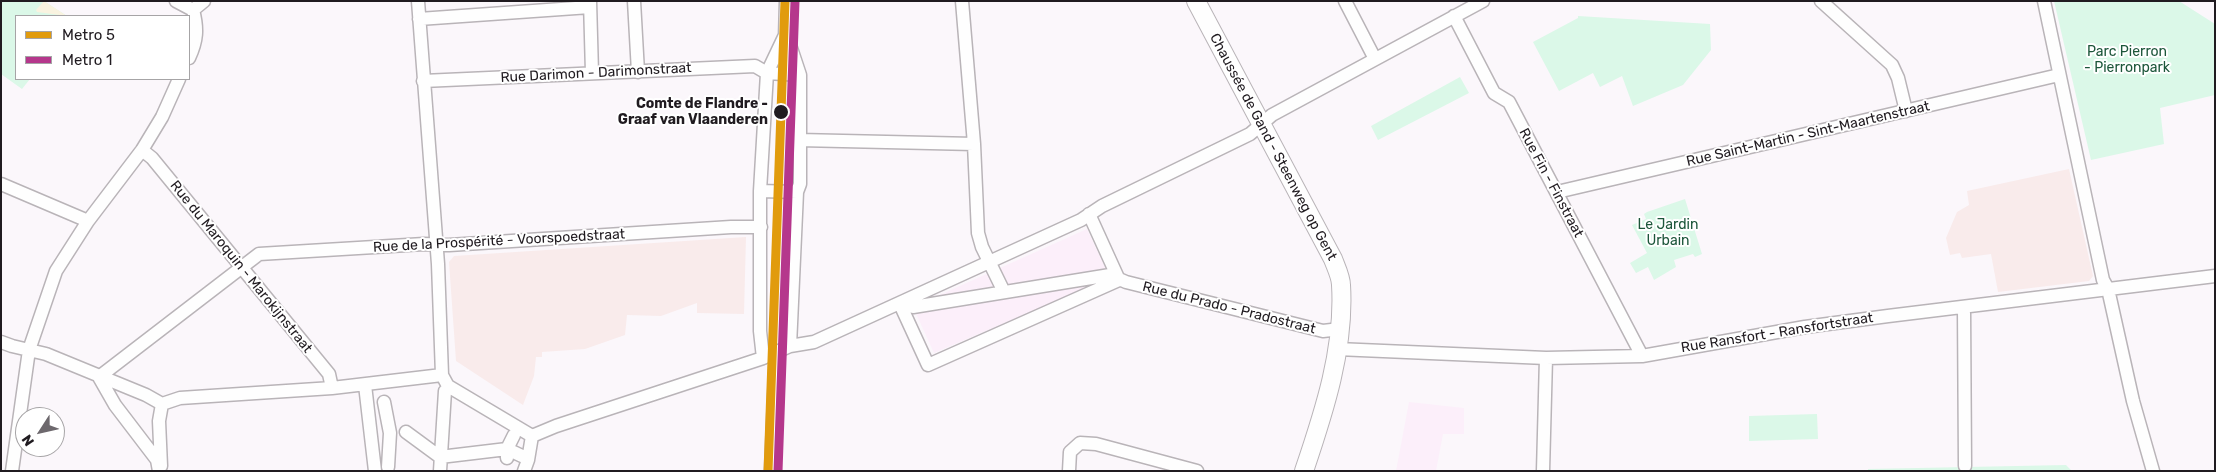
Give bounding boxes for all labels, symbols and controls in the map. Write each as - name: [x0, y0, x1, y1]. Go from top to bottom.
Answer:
- legend: [15, 15, 190, 80]
- text: Metro 5: [62, 26, 115, 44]
- street label: Chaussée de Gand - Steenweg op Gent: [1206, 31, 1340, 263]
- park label: Parc Pierron - Pierronpark: [2084, 44, 2170, 76]
- text: Metro 1: [62, 51, 112, 69]
- street label: Rue Darimon - Darimonstraat: [500, 60, 692, 86]
- place label: Comte de Flandre - Graaf van Vlaanderen: [618, 96, 768, 128]
- street label: Rue Saint-Martin - Sint-Maartenstraat: [1685, 98, 1931, 170]
- marker: Comte de Flandre - Graaf van Vlaanderen: [772, 103, 790, 121]
- street label: Rue Fin - Finstraat: [1515, 126, 1587, 240]
- street label: Rue du Maroquin - Marokijnstraat: [166, 177, 316, 357]
- park label: Le Jardin Urbain: [1638, 217, 1698, 250]
- street label: Rue de la Prospérité - Voorspoedstraat: [373, 226, 625, 256]
- street label: Rue du Prado - Pradostraat: [1141, 278, 1317, 338]
- street label: Rue Ransfort - Ransfortstraat: [1680, 310, 1874, 356]
- north arrow: [15, 407, 65, 457]
- text: N: [18, 431, 38, 449]

